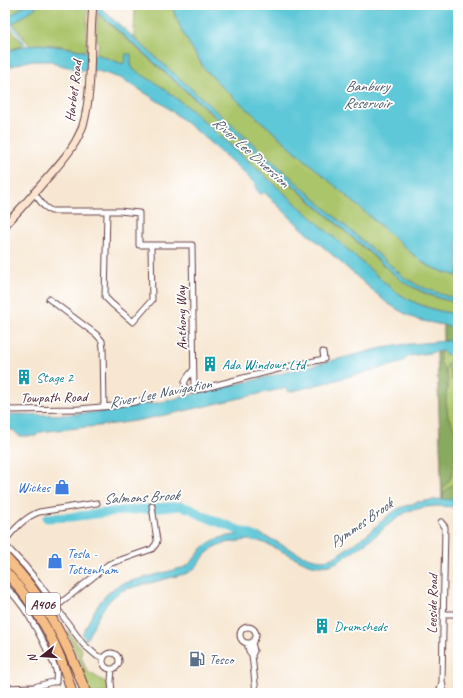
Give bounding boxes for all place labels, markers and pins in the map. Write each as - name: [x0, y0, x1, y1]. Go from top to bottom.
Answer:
- building icon: Ada Windows Ltd: [201, 355, 219, 373]
- place label: Ada Windows Ltd: [222, 356, 307, 373]
- building icon: Stage 2: [15, 368, 33, 386]
- place label: Stage 2: [36, 369, 75, 386]
- shop icon: Wickes: [53, 478, 71, 496]
- place label: Wickes: [17, 479, 51, 496]
- place label: Tesla - Tottenham: [67, 545, 119, 578]
- shop icon: Tesla - Tottenham: [46, 552, 64, 570]
- building icon: Drumsheds: [313, 617, 331, 635]
- place label: Drumsheds: [334, 618, 388, 635]
- fuel station icon: Tesco: [188, 650, 206, 668]
- place label: Tesco: [209, 651, 235, 668]

